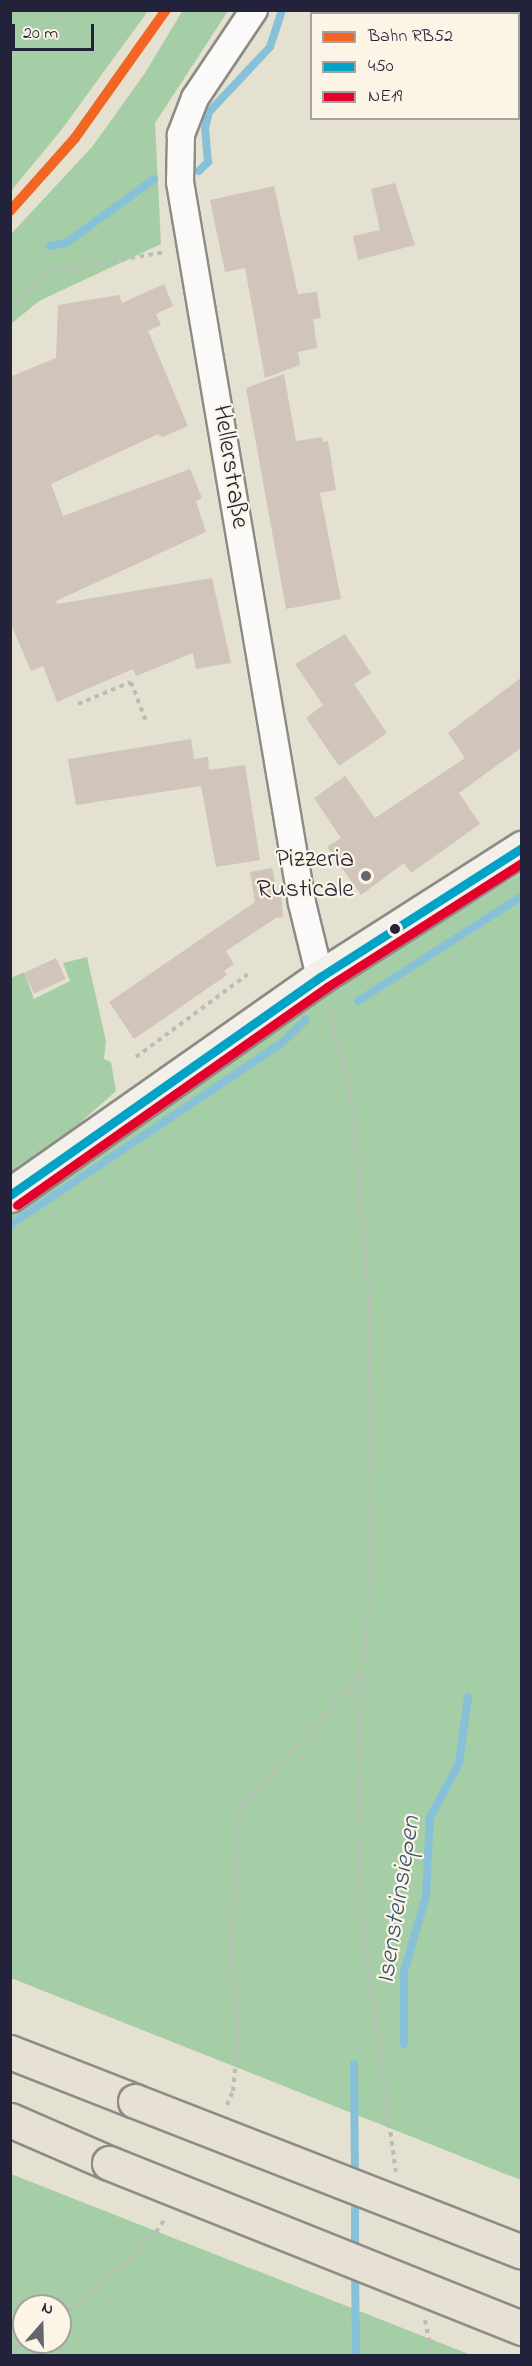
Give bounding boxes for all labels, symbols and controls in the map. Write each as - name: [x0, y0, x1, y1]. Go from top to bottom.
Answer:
- scale bar: [15, 12, 98, 50]
- legend: [310, 12, 520, 120]
- text: 20 m: [23, 21, 58, 47]
- text: Bahn RB52: [368, 24, 453, 50]
- text: 450: [368, 54, 394, 80]
- text: NE19: [368, 84, 402, 110]
- street label: Hellerstraße: [204, 403, 254, 531]
- place label: Pizzeria Rusticale: [257, 845, 354, 906]
- marker: Pizzeria Rusticale: [359, 869, 373, 883]
- unlabelled marker: [389, 923, 401, 935]
- water label: Isensteinsiepen: [370, 1814, 428, 1986]
- north arrow: [12, 2294, 72, 2354]
- text: N: [38, 2296, 57, 2322]

